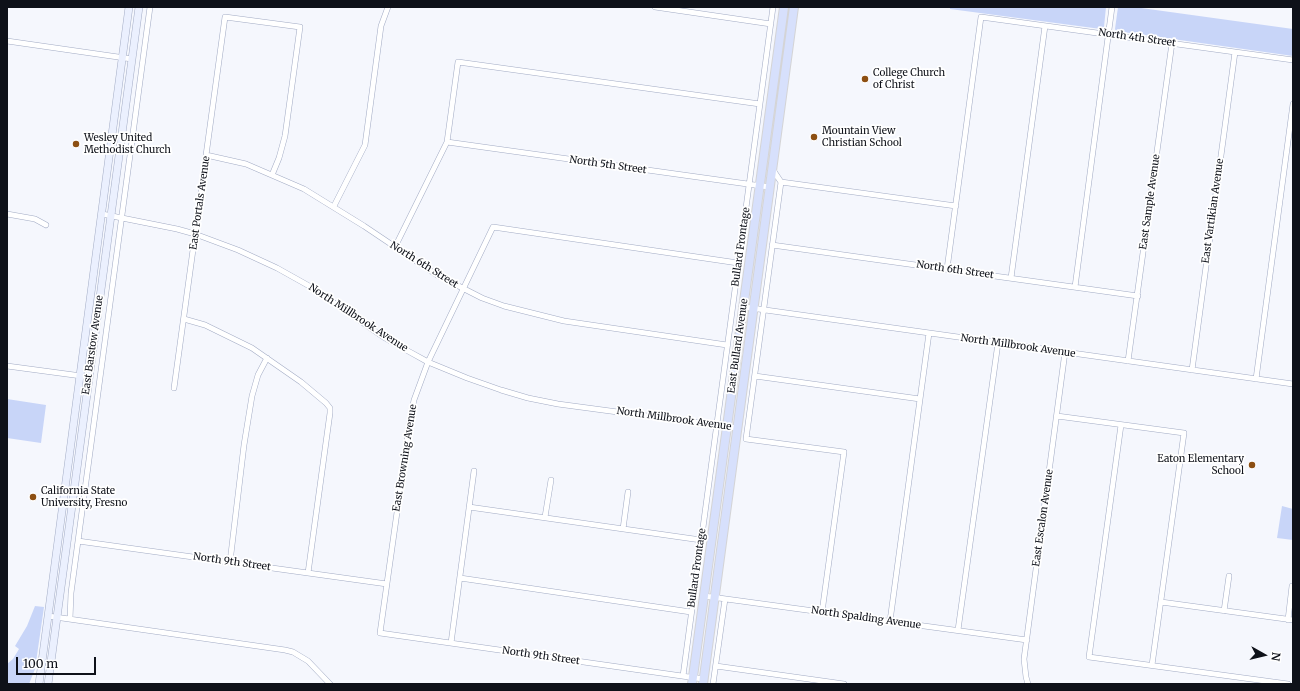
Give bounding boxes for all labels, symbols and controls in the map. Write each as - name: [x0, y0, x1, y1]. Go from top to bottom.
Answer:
- street label: North 4th Street: [1097, 27, 1177, 49]
- place label: College Church of Christ: [873, 67, 945, 90]
- marker: College Church of Christ: [860, 74, 870, 84]
- place label: Mountain View Christian School: [822, 125, 902, 148]
- place label: Wesley United Methodist Church: [84, 132, 171, 156]
- marker: Mountain View Christian School: [809, 132, 819, 142]
- marker: Wesley United Methodist Church: [71, 139, 81, 149]
- street label: East Sample Avenue: [1137, 153, 1163, 251]
- street label: North 5th Street: [569, 154, 647, 176]
- street label: East Portals Avenue: [187, 155, 213, 251]
- street label: East Vartikian Avenue: [1200, 158, 1226, 264]
- street label: Bullard Frontage: [729, 207, 753, 287]
- street label: North 6th Street: [388, 239, 460, 291]
- street label: North 6th Street: [915, 259, 995, 281]
- street label: North Millbrook Avenue: [306, 281, 410, 355]
- street label: East Barstow Avenue: [80, 295, 106, 395]
- street label: East Bullard Avenue: [725, 298, 751, 394]
- street label: North Millbrook Avenue: [960, 332, 1076, 360]
- street label: East Browning Avenue: [391, 404, 419, 512]
- street label: North Millbrook Avenue: [616, 405, 732, 433]
- place label: Eaton Elementary School: [1157, 453, 1244, 476]
- marker: Eaton Elementary School: [1247, 460, 1257, 470]
- street label: East Escalon Avenue: [1030, 469, 1056, 567]
- place label: California State University, Fresno: [41, 485, 127, 508]
- marker: California State University, Fresno: [28, 492, 38, 502]
- street label: Bullard Frontage: [685, 528, 709, 608]
- street label: North 9th Street: [192, 551, 272, 573]
- street label: North Spalding Avenue: [810, 604, 922, 632]
- north arrow: [1244, 635, 1284, 675]
- street label: North 9th Street: [501, 645, 581, 667]
- scale bar: [18, 649, 98, 675]
- text: N: [1268, 651, 1283, 662]
- text: 100 m: [23, 656, 58, 671]

